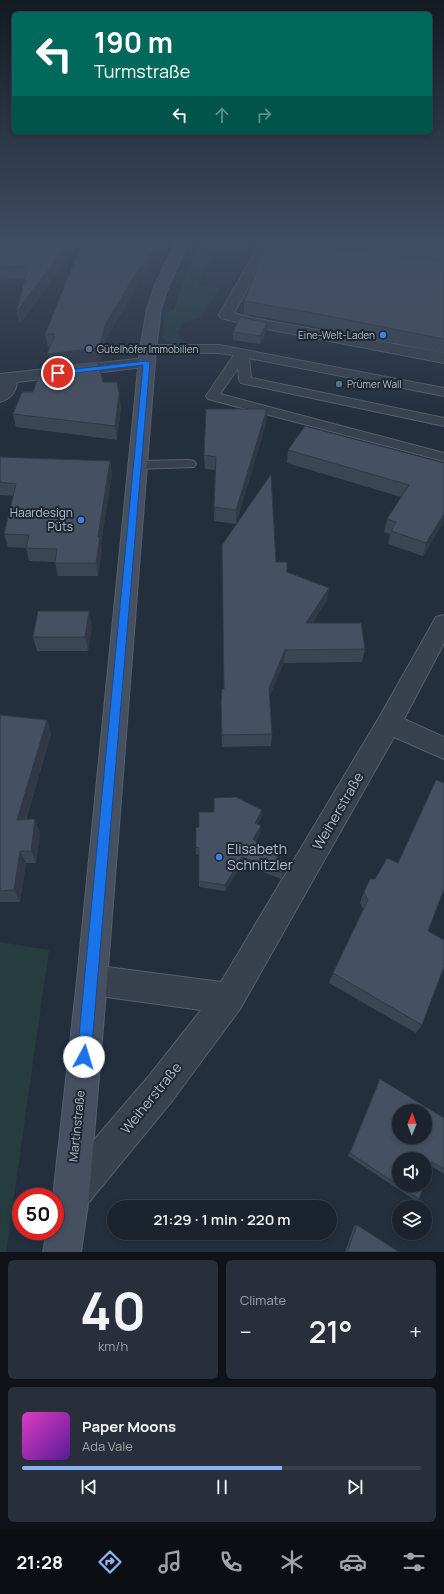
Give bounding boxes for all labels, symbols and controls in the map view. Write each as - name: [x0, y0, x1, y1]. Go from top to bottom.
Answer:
- text: 190 m: [94, 23, 173, 61]
- icon: left: [28, 28, 80, 80]
- text: Turmstraße: [94, 59, 190, 83]
- icon: left: [169, 104, 191, 126]
- icon: ahead: [211, 104, 233, 126]
- icon: right: [253, 104, 275, 126]
- place label: Eine-Welt-Laden: [298, 328, 375, 342]
- marker: Eine-Welt-Laden: [378, 330, 388, 340]
- place label: Gütelhöfer Immobilien: [97, 342, 198, 356]
- marker: Gütelhöfer Immobilien: [84, 344, 94, 354]
- pin: [41, 356, 75, 390]
- icon: arrive: [47, 362, 69, 384]
- place label: Prümer Wall: [347, 377, 402, 391]
- marker: Prümer Wall: [334, 379, 344, 389]
- place label: Haardesign Püts: [10, 504, 73, 535]
- marker: Haardesign Püts: [76, 515, 86, 525]
- street label: Weiherstraße: [308, 768, 368, 853]
- place label: Elisabeth Schnitzler: [227, 839, 293, 874]
- marker: Elisabeth Schnitzler: [214, 852, 224, 862]
- position arrow: [63, 1036, 105, 1078]
- street label: Weiherstraße: [116, 1058, 185, 1137]
- street label: Martinstraße: [64, 1089, 89, 1163]
- north arrow: [392, 1104, 432, 1144]
- map controls: [392, 1104, 432, 1240]
- button: sound: [392, 1152, 432, 1192]
- speed limit sign: 50: [12, 1188, 64, 1240]
- button: layers: [392, 1200, 432, 1240]
- text: 21:29 · 1 min · 220 m: [153, 1209, 291, 1230]
- text: 40: [80, 1275, 146, 1346]
- text: Climate: [240, 1291, 286, 1309]
- text: 21°: [309, 1311, 352, 1352]
- text: −: [240, 1317, 252, 1347]
- text: +: [409, 1317, 422, 1347]
- text: km/h: [98, 1337, 128, 1355]
- text: Paper Moons: [82, 1416, 176, 1437]
- text: Ada Vale: [82, 1437, 133, 1455]
- icon: previous: [78, 1476, 100, 1498]
- icon: pause: [211, 1476, 233, 1498]
- icon: next: [344, 1476, 366, 1498]
- icon: directions: [96, 1548, 124, 1576]
- icon: music: [156, 1548, 184, 1576]
- icon: phone: [217, 1548, 245, 1576]
- icon: climate: [278, 1548, 306, 1576]
- icon: car: [339, 1548, 367, 1576]
- icon: filters: [400, 1548, 428, 1576]
- text: 21:28: [16, 1550, 63, 1574]

